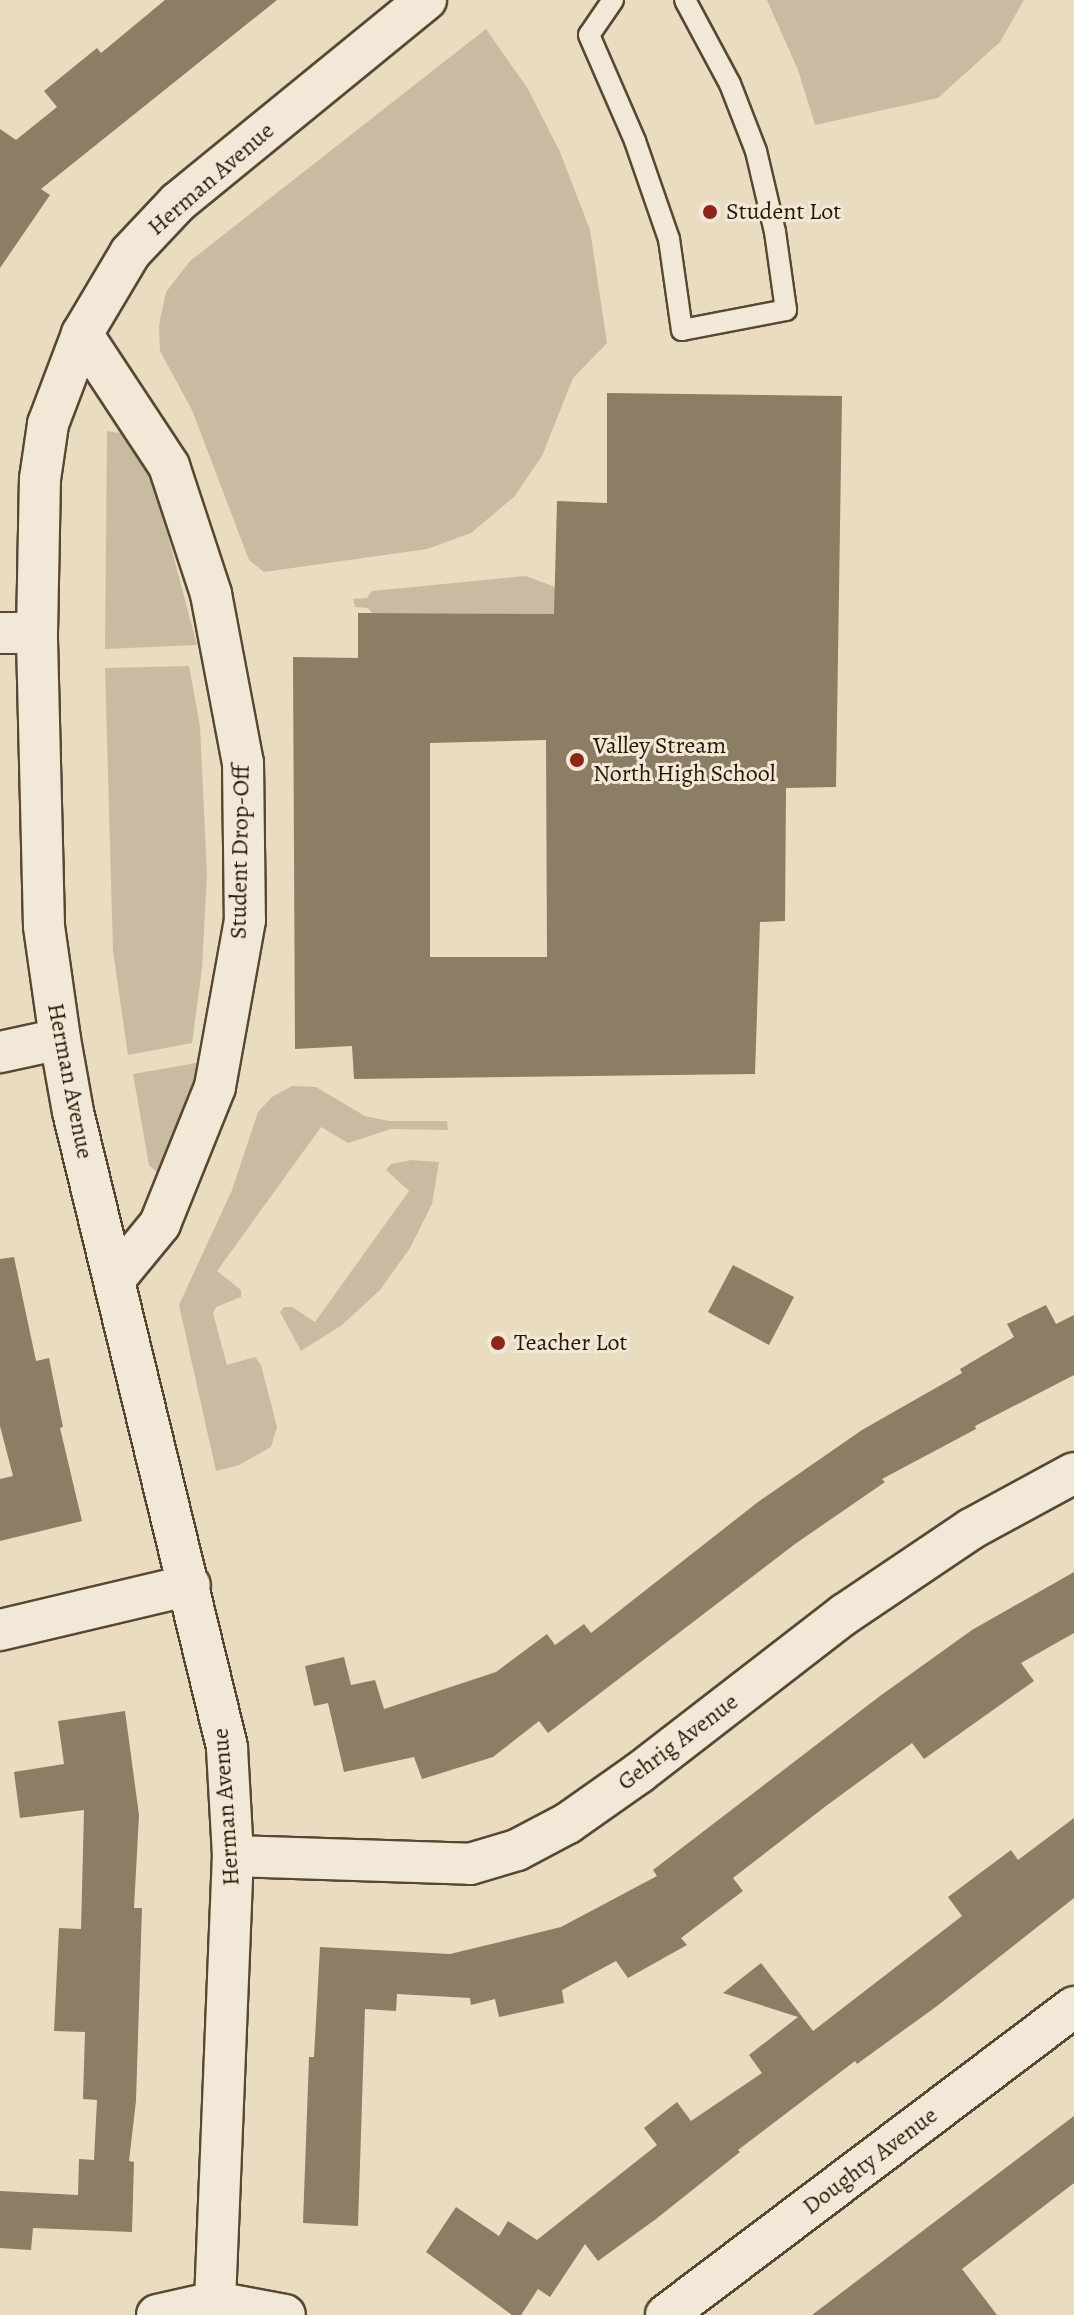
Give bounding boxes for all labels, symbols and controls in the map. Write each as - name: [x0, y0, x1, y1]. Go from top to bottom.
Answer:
- street label: Herman Avenue: [142, 116, 280, 242]
- place label: Student Lot: [726, 198, 841, 226]
- marker: Student Lot: [701, 203, 719, 221]
- place label: Valley Stream North High School: [593, 732, 776, 788]
- marker: Valley Stream North High School: [568, 751, 586, 769]
- street label: Student Drop-Off: [224, 765, 256, 939]
- street label: Herman Avenue: [41, 1001, 99, 1161]
- place label: Teacher Lot: [514, 1329, 627, 1357]
- marker: Teacher Lot: [489, 1334, 507, 1352]
- street label: Gehrig Avenue: [612, 1687, 744, 1797]
- street label: Herman Avenue: [206, 1727, 246, 1887]
- street label: Doughty Avenue: [797, 2101, 943, 2221]

